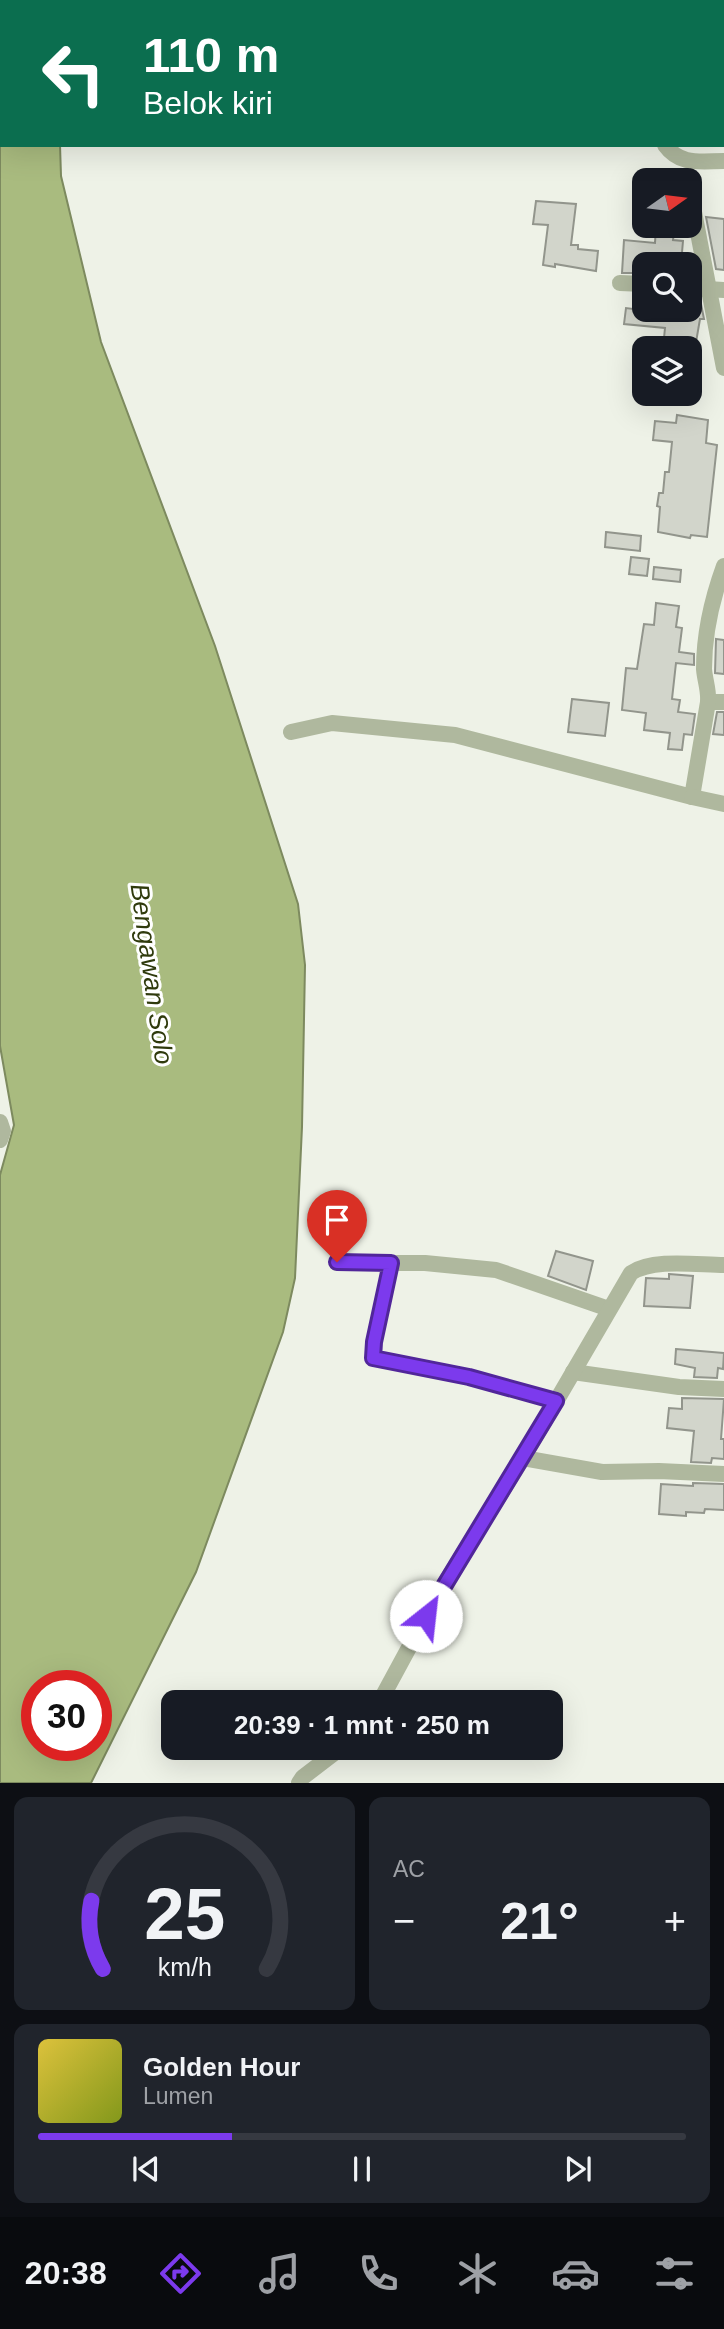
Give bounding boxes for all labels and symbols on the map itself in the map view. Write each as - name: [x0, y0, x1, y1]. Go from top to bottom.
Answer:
- north arrow: [632, 168, 702, 238]
- water label: Bengawan Solo: [124, 882, 180, 1066]
- pin: [307, 1190, 367, 1262]
- position arrow: [389, 1579, 463, 1653]
- speed limit sign: 30: [21, 1670, 112, 1761]

